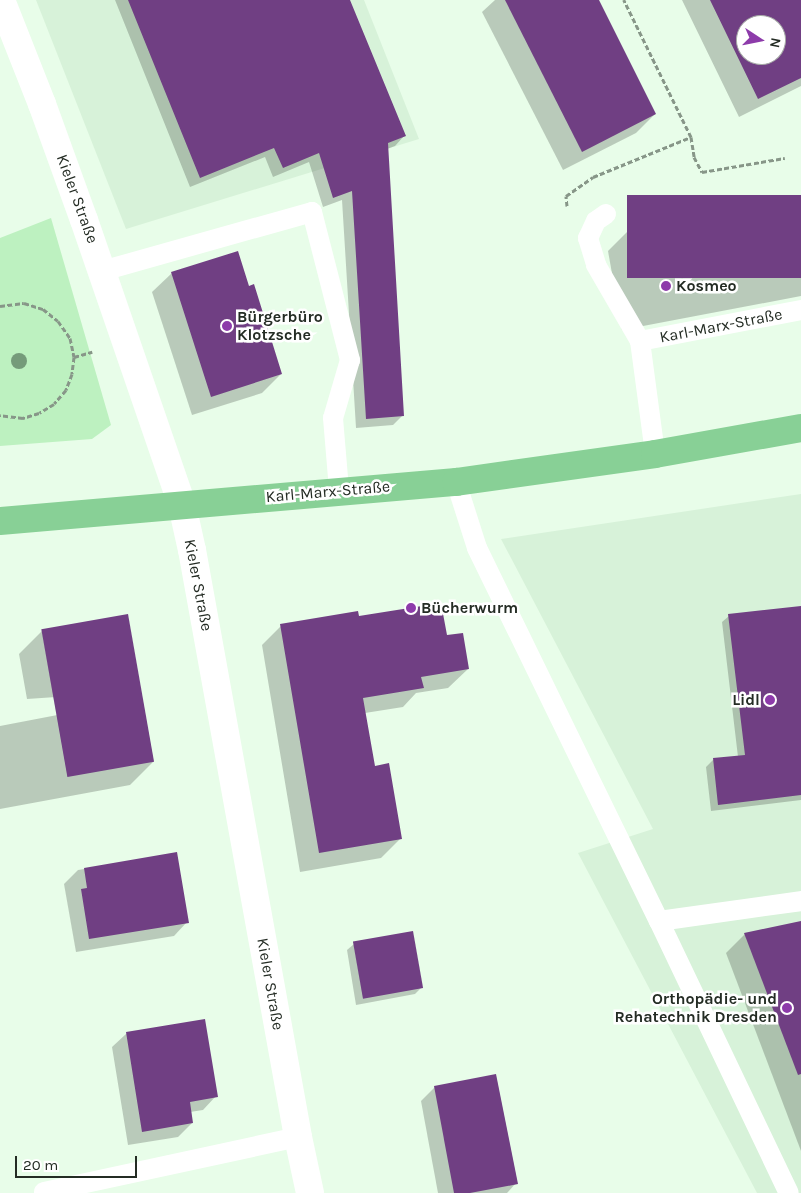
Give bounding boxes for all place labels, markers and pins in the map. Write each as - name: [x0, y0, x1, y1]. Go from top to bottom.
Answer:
- place label: Kosmeo: [676, 276, 737, 296]
- marker: Kosmeo: [660, 280, 672, 292]
- place label: Bürgerbüro Klotzsche: [237, 307, 323, 345]
- marker: Bürgerbüro Klotzsche: [221, 320, 233, 332]
- place label: Bücherwurm: [421, 598, 518, 618]
- marker: Bücherwurm: [405, 602, 417, 614]
- place label: Lidl: [732, 690, 760, 710]
- marker: Lidl: [764, 694, 776, 706]
- place label: Orthopädie- und Rehatechnik Dresden: [614, 989, 777, 1027]
- marker: Orthopädie- und Rehatechnik Dresden: [781, 1002, 793, 1014]

